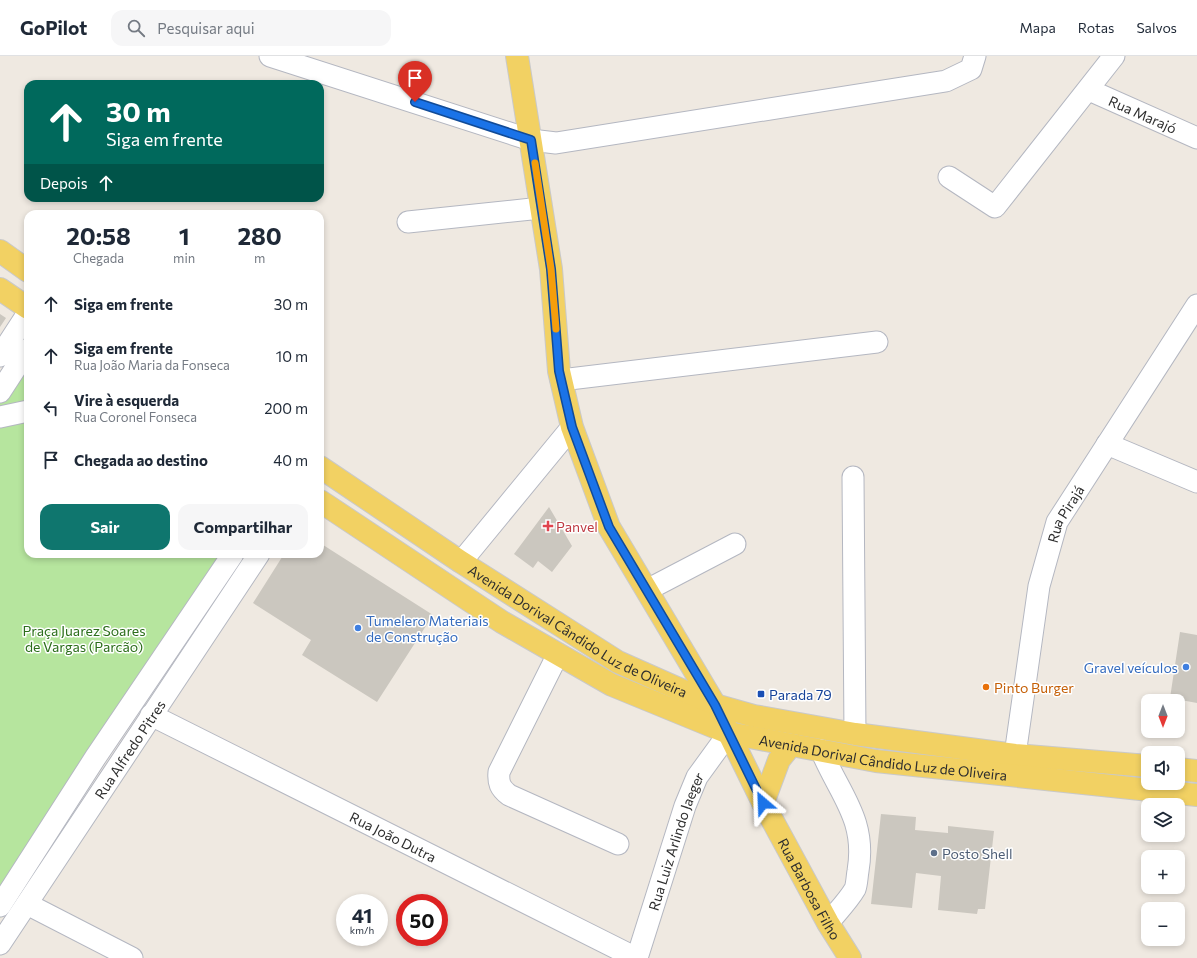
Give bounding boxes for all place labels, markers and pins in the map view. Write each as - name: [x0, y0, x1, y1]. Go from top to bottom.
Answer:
- pin: [398, 61, 432, 102]
- place label: Panvel: [556, 518, 598, 535]
- marker: Panvel: [543, 521, 553, 531]
- place label: Tumelero Materiais de Construção: [366, 612, 489, 645]
- marker: Tumelero Materiais de Construção: [353, 623, 363, 633]
- place label: Gravel veículos: [1084, 659, 1178, 676]
- marker: Gravel veículos: [1181, 662, 1191, 672]
- place label: Pinto Burger: [994, 679, 1074, 696]
- marker: Pinto Burger: [981, 682, 991, 692]
- place label: Parada 79: [769, 686, 832, 703]
- marker: Parada 79: [756, 689, 766, 699]
- place label: Posto Shell: [942, 845, 1013, 862]
- marker: Posto Shell: [929, 848, 939, 858]

